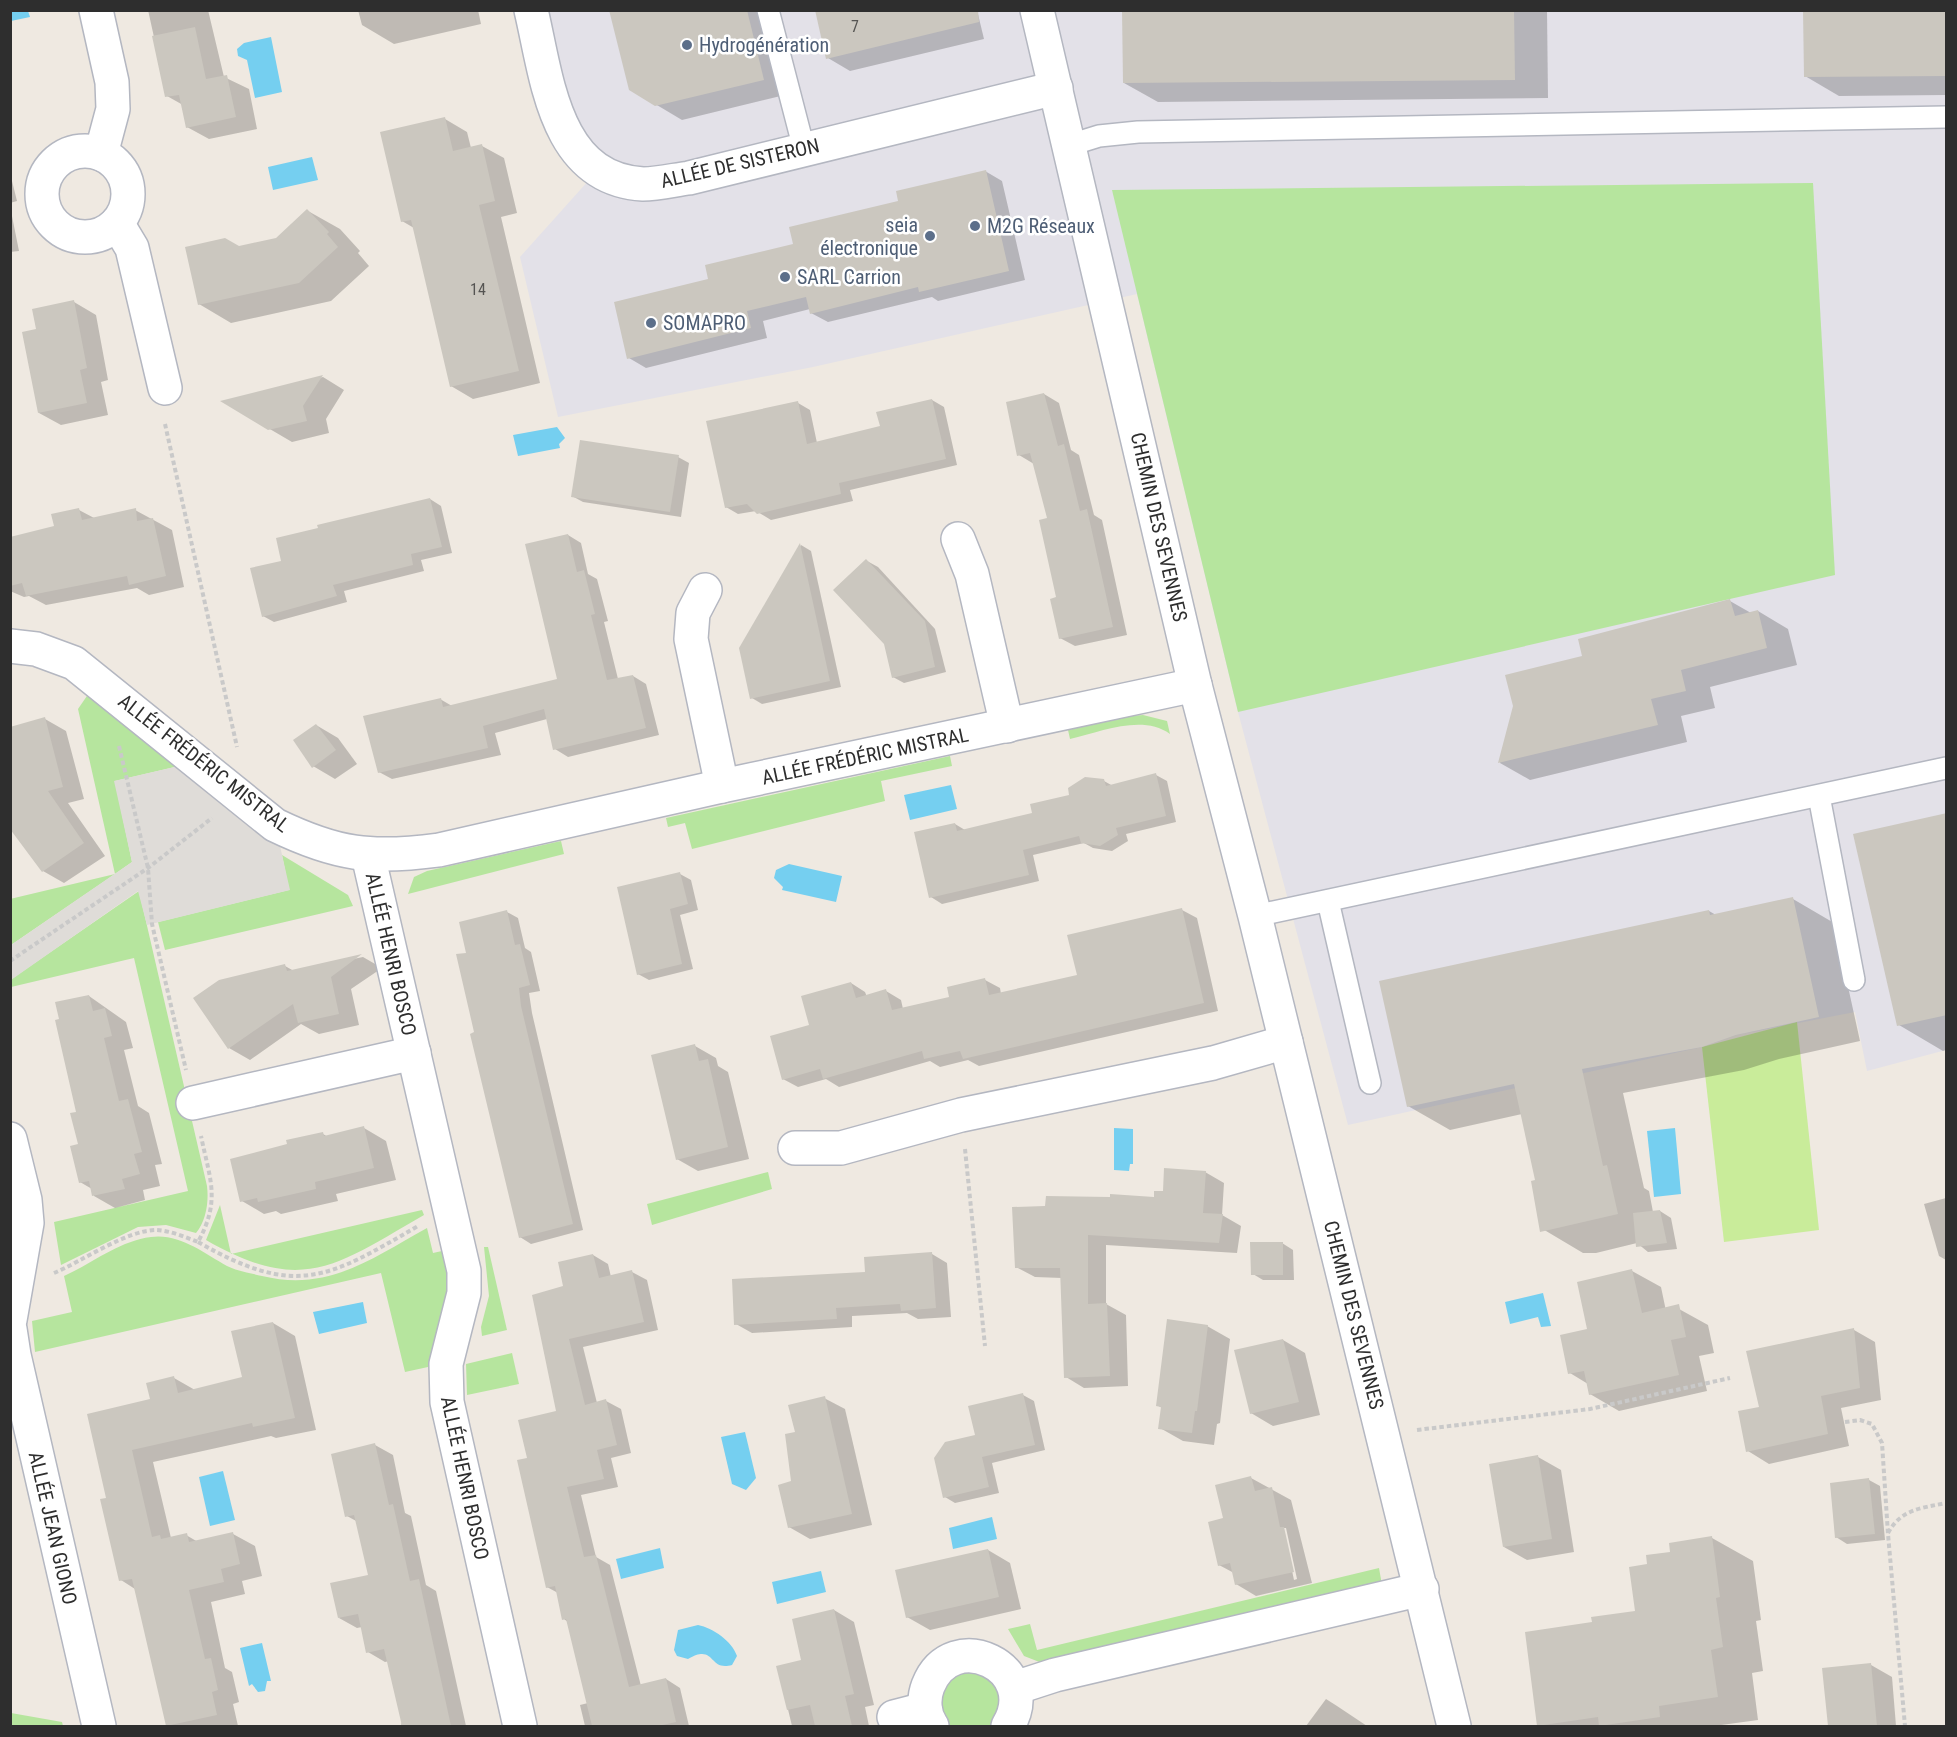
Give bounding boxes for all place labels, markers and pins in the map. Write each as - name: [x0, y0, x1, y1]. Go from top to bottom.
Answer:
- place label: Hydrogénération: [699, 33, 829, 57]
- marker: Hydrogénération: [680, 38, 694, 52]
- place label: seia électronique: [820, 213, 918, 260]
- place label: M2G Réseaux: [987, 214, 1095, 238]
- marker: M2G Réseaux: [968, 219, 982, 233]
- marker: seia électronique: [923, 229, 937, 243]
- place label: SARL Carrion: [797, 265, 901, 289]
- marker: SARL Carrion: [778, 270, 792, 284]
- place label: SOMAPRO: [663, 311, 746, 335]
- marker: SOMAPRO: [644, 316, 658, 330]

